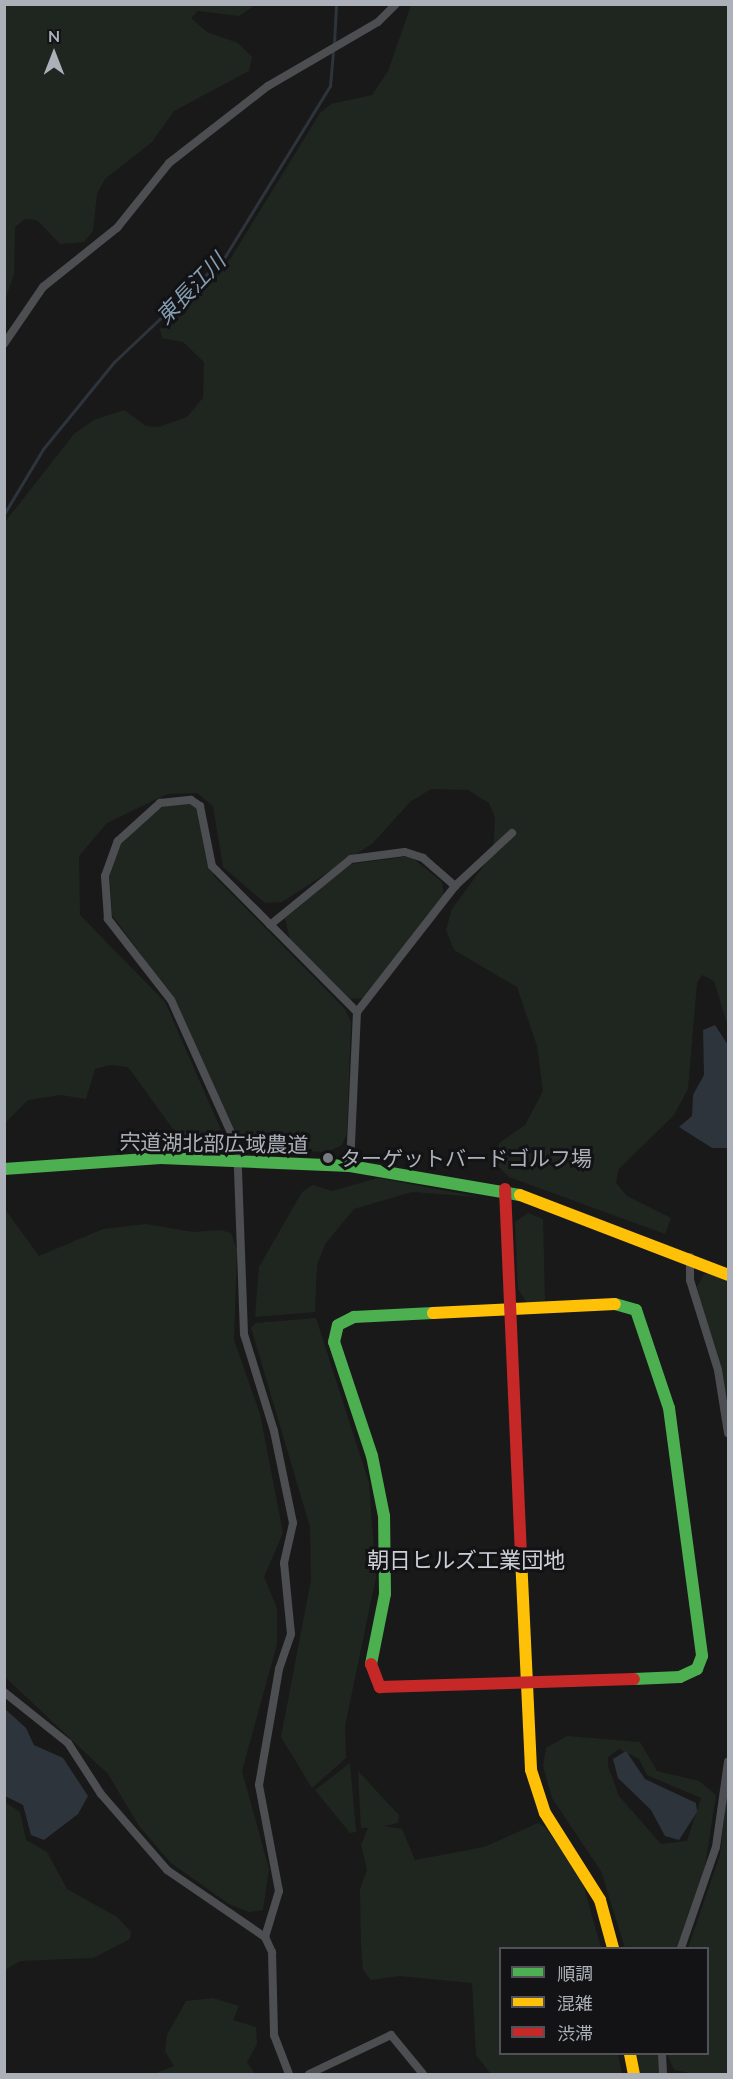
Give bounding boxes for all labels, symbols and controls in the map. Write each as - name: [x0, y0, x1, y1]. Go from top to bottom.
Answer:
- north arrow: [24, 24, 84, 84]
- text: N: [48, 26, 60, 46]
- water label: 東長江川: [151, 248, 231, 330]
- street label: 宍道湖北部広域農道: [119, 1129, 309, 1157]
- place label: ターゲットバードゴルフ場: [340, 1145, 592, 1171]
- marker: ターゲットバードゴルフ場: [321, 1151, 335, 1165]
- district label: 朝日ヒルズ工業団地: [367, 1548, 565, 1574]
- legend: [499, 1947, 709, 2055]
- text: 順調: [557, 1962, 593, 1985]
- text: 混雑: [557, 1992, 593, 2015]
- text: 渋滞: [557, 2022, 593, 2045]

